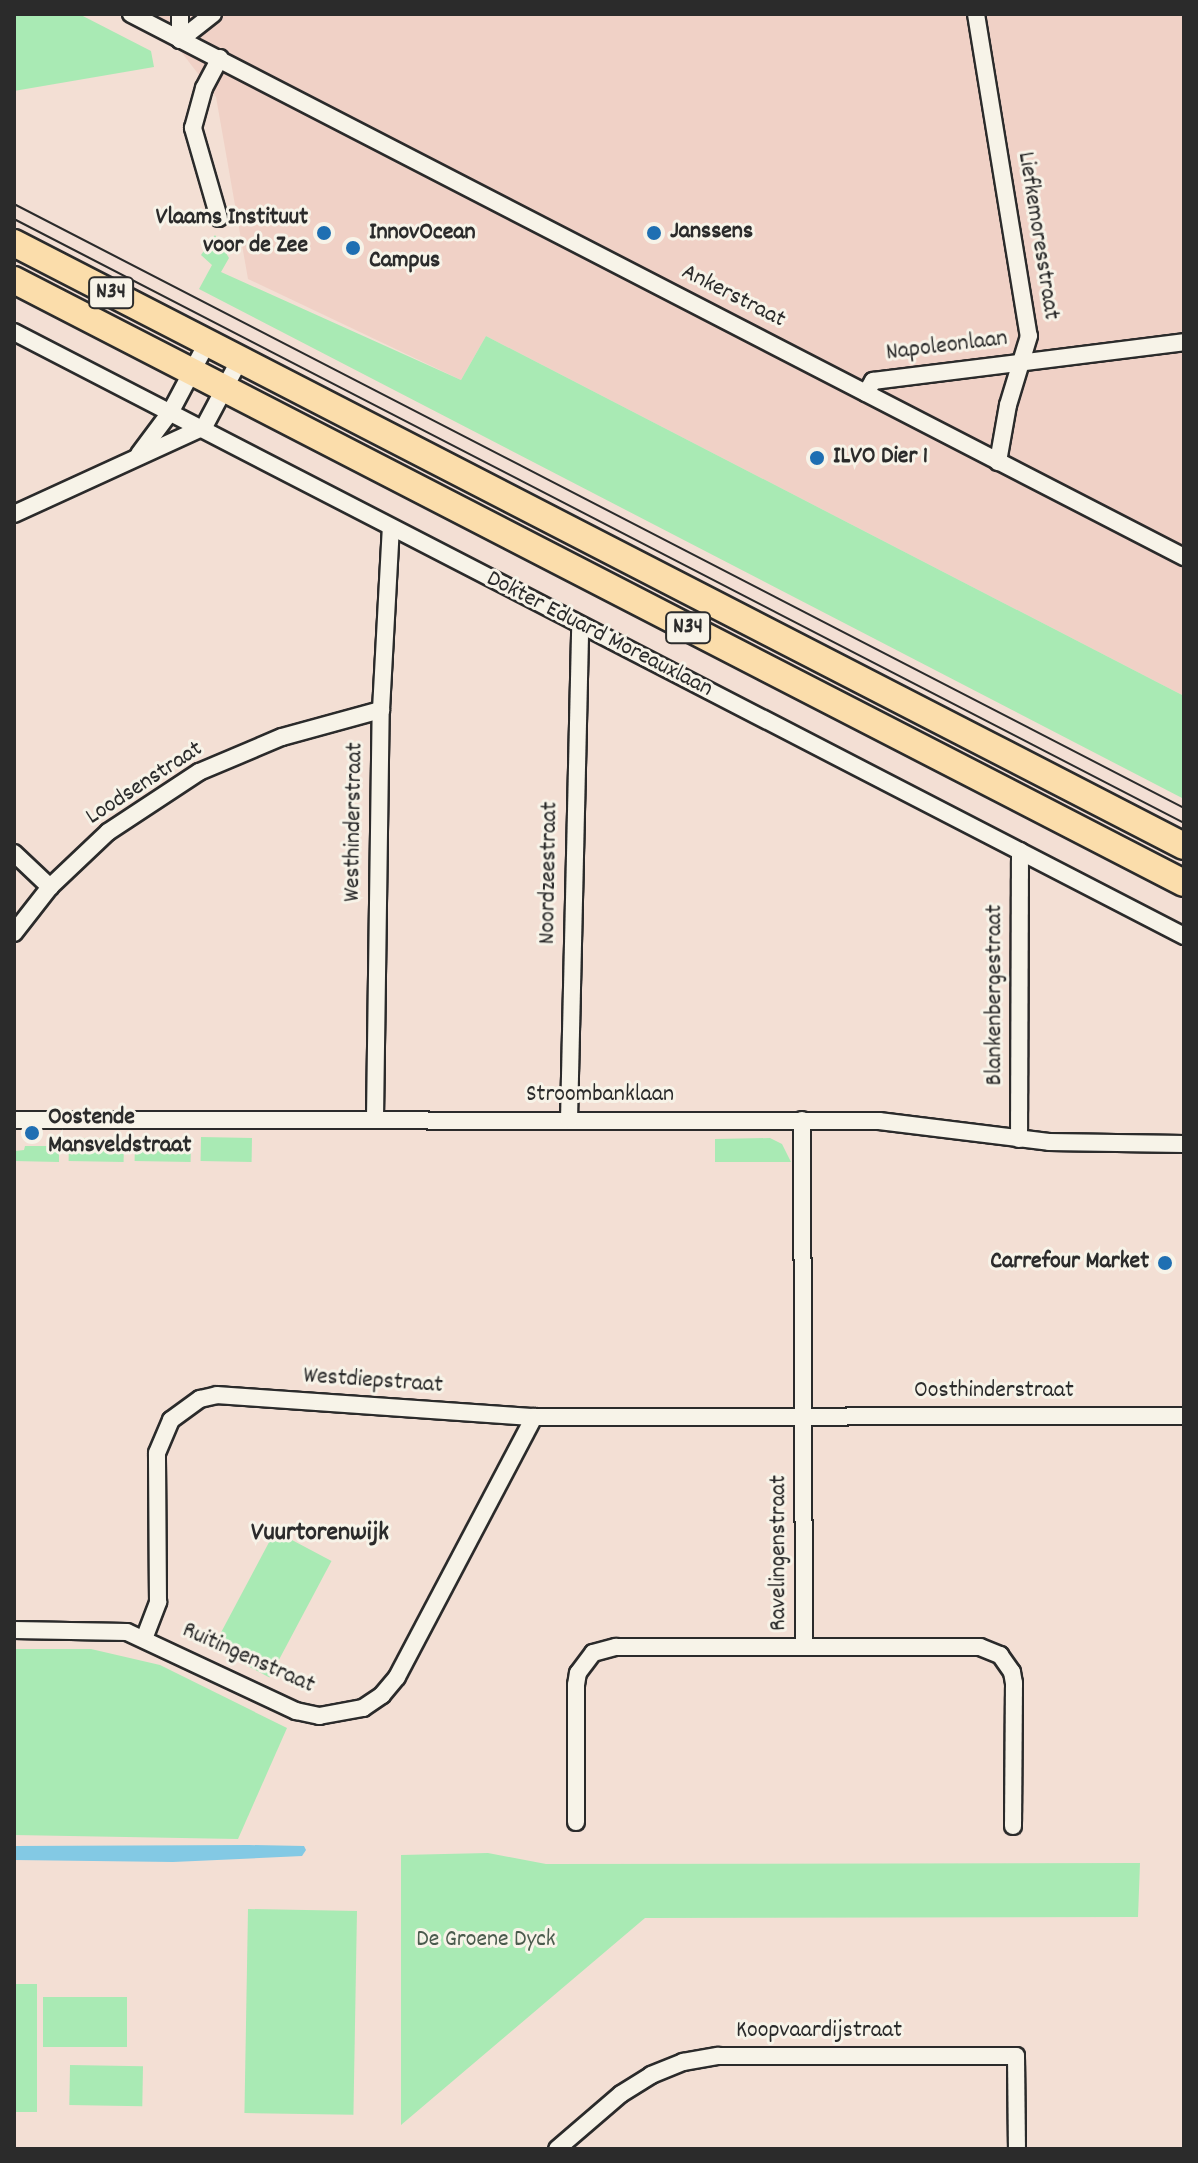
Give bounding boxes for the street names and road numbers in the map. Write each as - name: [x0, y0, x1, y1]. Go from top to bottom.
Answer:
- street label: Liefkemoresstraat: [1010, 150, 1064, 322]
- street label: Ankerstraat: [676, 259, 790, 335]
- road number: N34: [87, 275, 135, 311]
- street label: Napoleonlaan: [885, 325, 1009, 369]
- street label: Dokter Eduard Moreauxlaan: [481, 565, 717, 705]
- road number: N34: [664, 610, 712, 646]
- street label: Loodsenstraat: [81, 736, 209, 832]
- street label: Westhinderstraat: [339, 742, 371, 902]
- street label: Noordzeestraat: [534, 801, 566, 945]
- street label: Blankenbergestraat: [982, 904, 1010, 1086]
- street label: Stroombanklaan: [526, 1082, 674, 1110]
- street label: Westdiepstraat: [302, 1363, 444, 1401]
- street label: Oosthinderstraat: [914, 1378, 1074, 1406]
- street label: Ravelingenstraat: [766, 1475, 794, 1631]
- street label: Ruitingenstraat: [177, 1617, 319, 1701]
- street label: Koopvaardijstraat: [736, 2018, 902, 2046]

